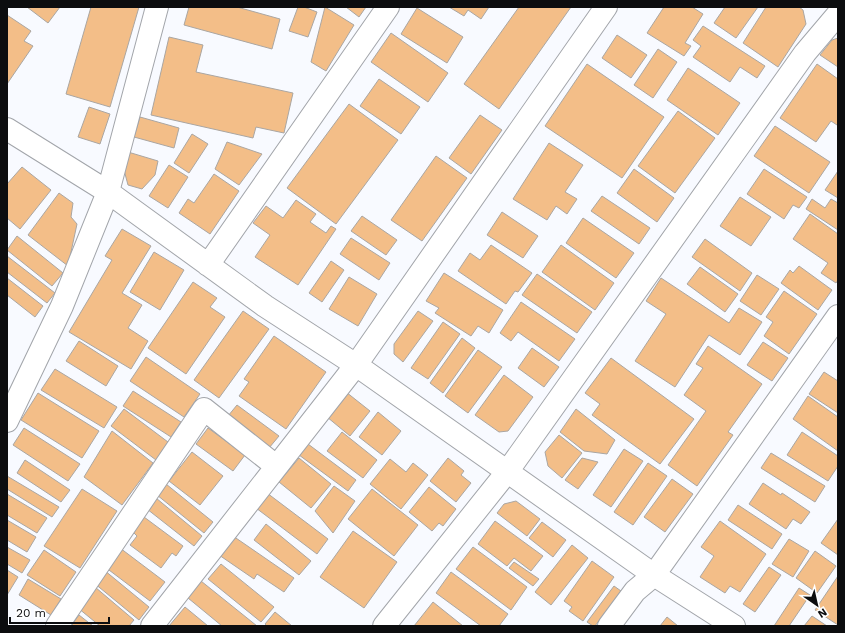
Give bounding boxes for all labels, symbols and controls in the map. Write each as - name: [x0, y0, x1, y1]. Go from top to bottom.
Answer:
- north arrow: [797, 585, 837, 625]
- scale bar: [10, 599, 109, 625]
- text: N: [815, 605, 829, 621]
- text: 20 m: [16, 606, 46, 620]

